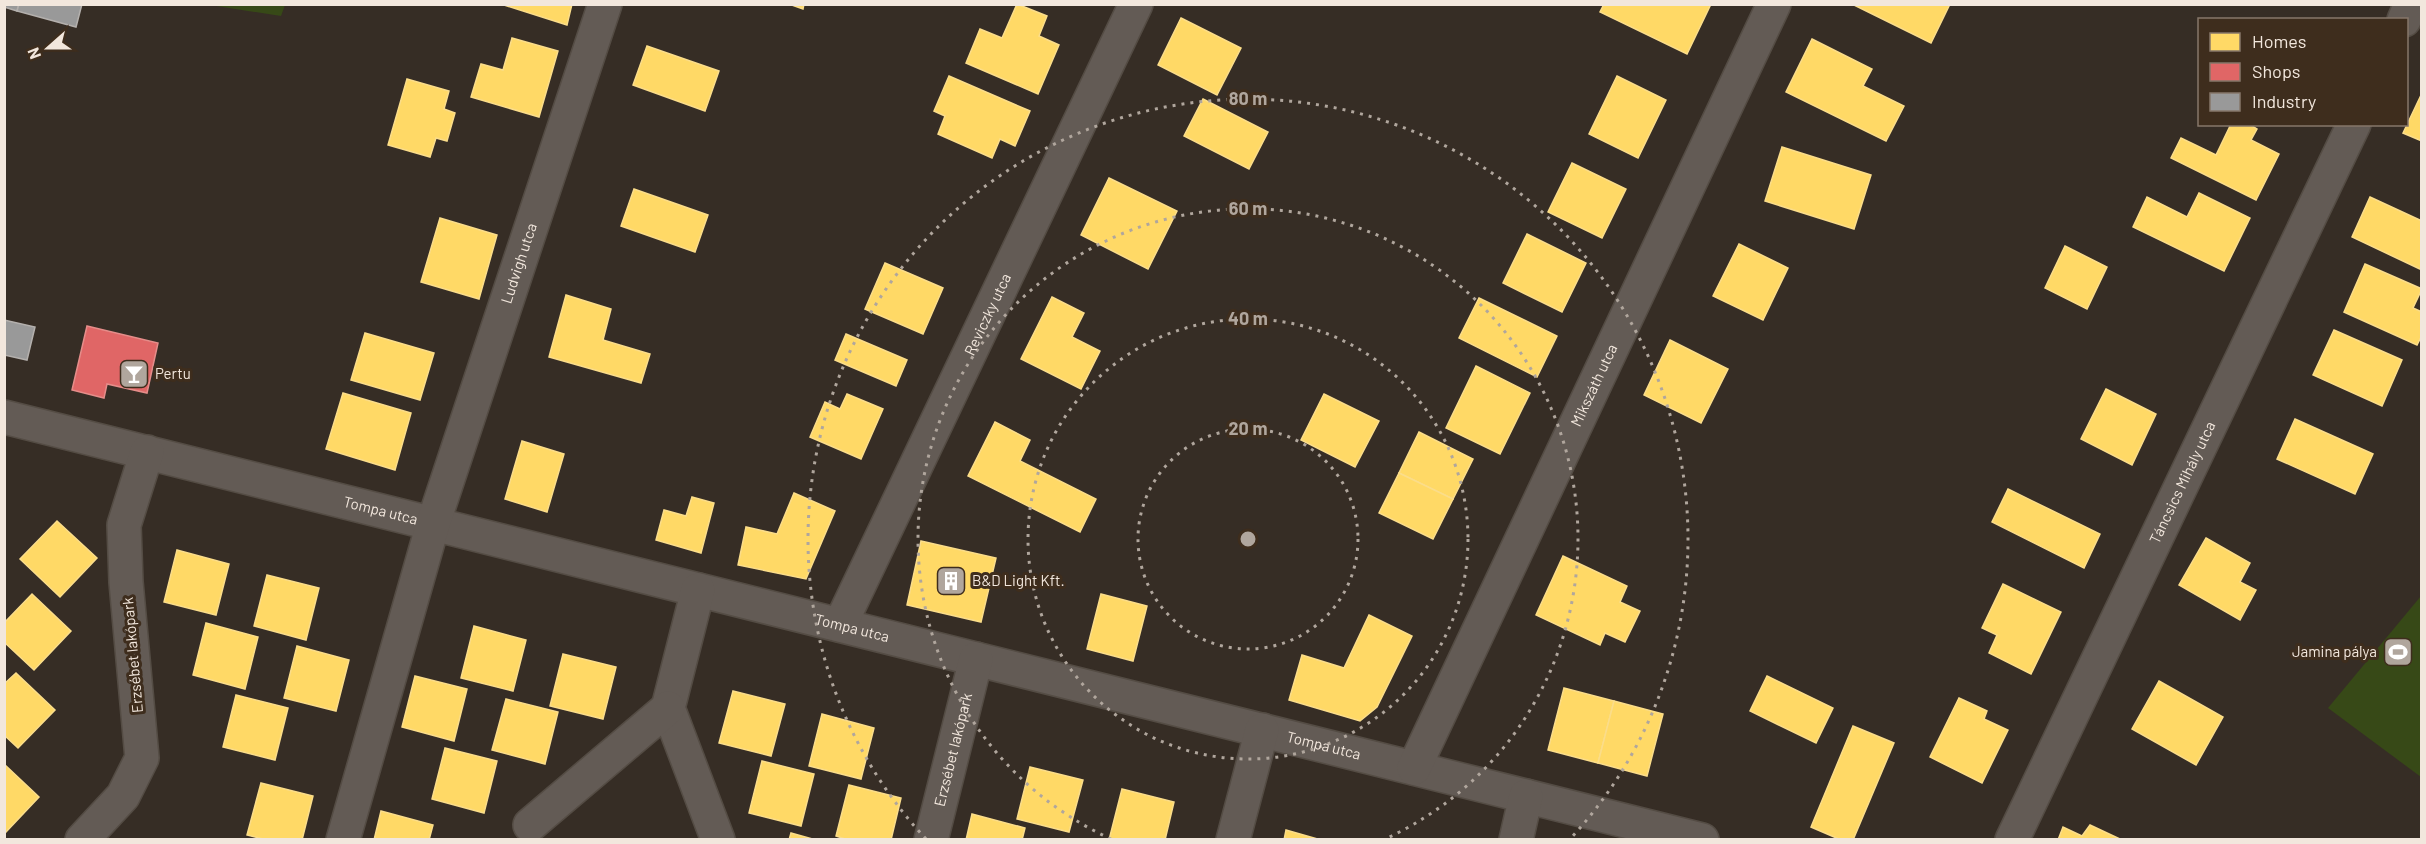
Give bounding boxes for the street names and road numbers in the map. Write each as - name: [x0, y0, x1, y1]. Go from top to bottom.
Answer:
- street label: Ludvigh utca: [497, 221, 540, 306]
- street label: Reviczky utca: [960, 270, 1014, 358]
- street label: Mikszáth utca: [1566, 341, 1621, 429]
- street label: Táncsics Mihály utca: [2145, 418, 2219, 546]
- street label: Tompa utca: [342, 492, 420, 528]
- street label: Erzsébet lakópark: [118, 596, 146, 714]
- street label: Tompa utca: [813, 609, 891, 645]
- street label: Erzsébet lakópark: [930, 690, 975, 808]
- street label: Tompa utca: [1285, 727, 1363, 763]

